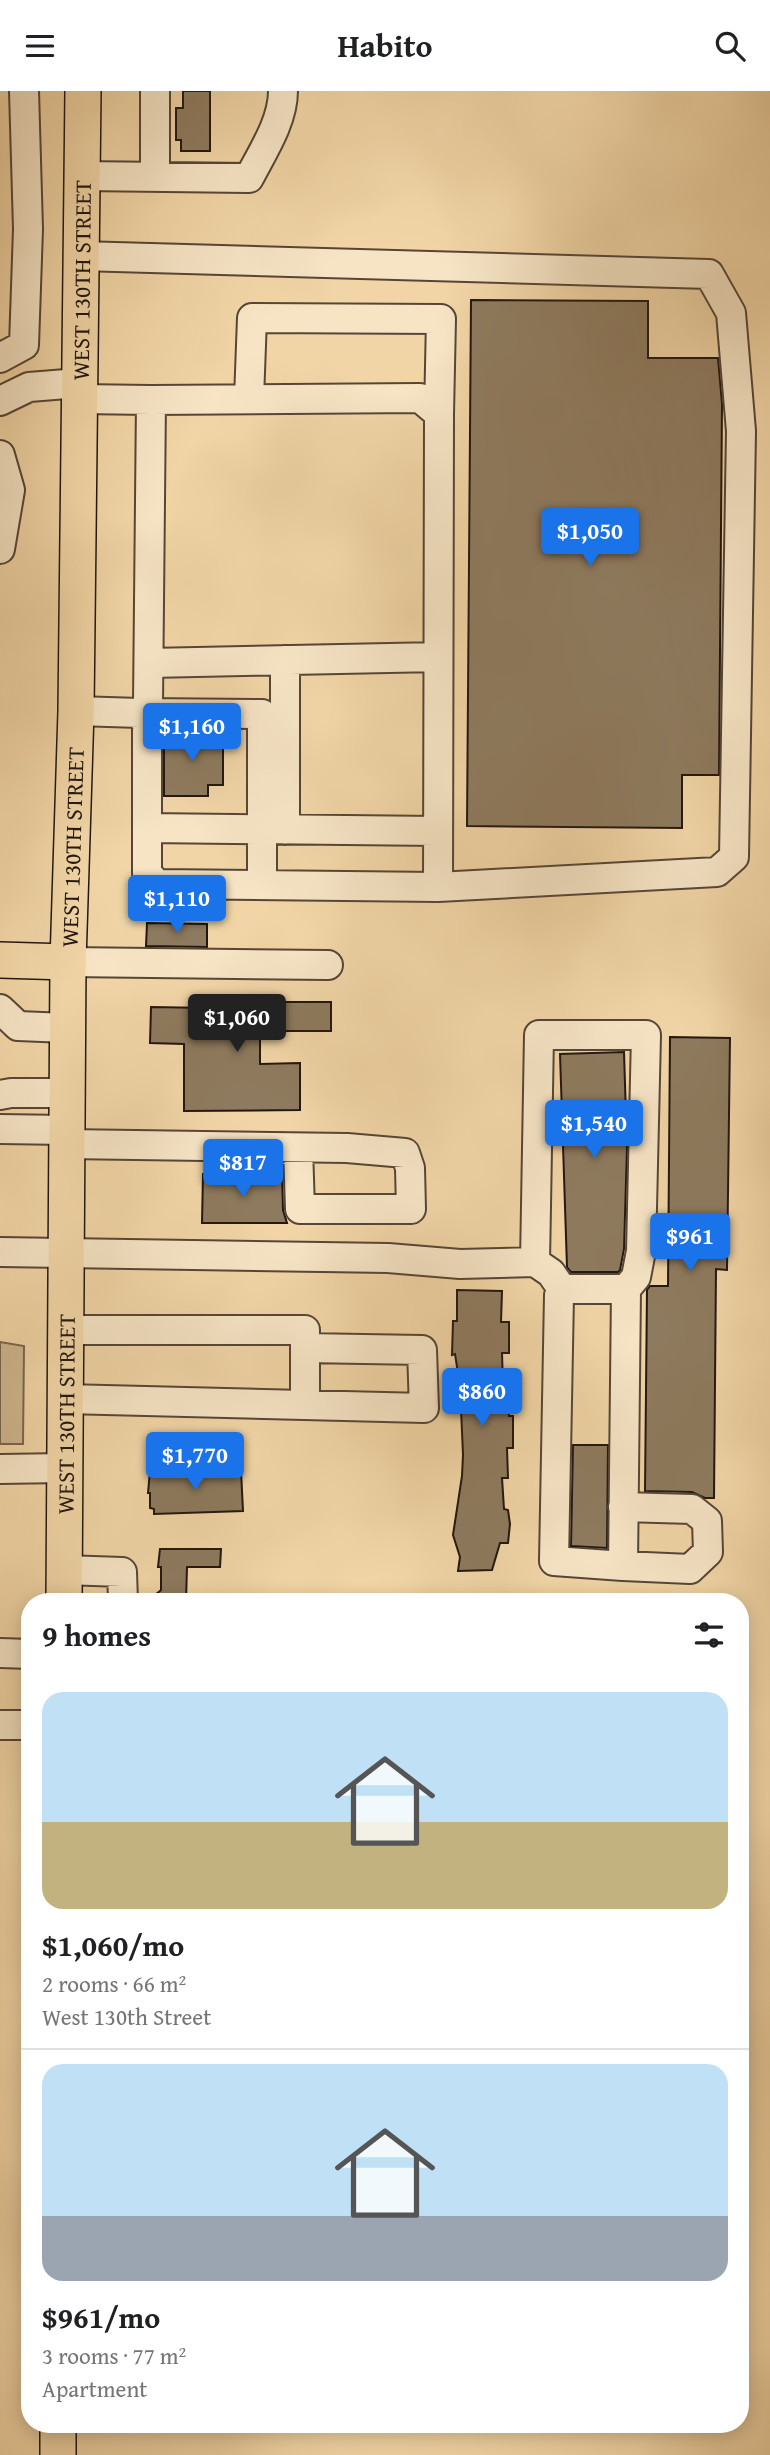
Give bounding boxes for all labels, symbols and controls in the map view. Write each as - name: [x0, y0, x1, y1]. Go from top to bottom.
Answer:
- text: Habito: [337, 22, 433, 69]
- icon: menu: [21, 27, 59, 65]
- icon: search: [711, 27, 749, 65]
- street label: WEST 130TH STREET: [63, 180, 98, 381]
- pin: $1,050: [533, 509, 647, 568]
- text: $1,050: [557, 514, 623, 547]
- pin: $1,160: [135, 703, 249, 763]
- text: $1,160: [159, 709, 225, 742]
- street label: WEST 130TH STREET: [52, 746, 91, 948]
- pin: $1,110: [120, 875, 234, 935]
- text: $1,110: [144, 881, 210, 914]
- pin: $1,060: [180, 995, 294, 1054]
- text: $1,060: [204, 1000, 270, 1033]
- pin: $1,540: [537, 1101, 651, 1160]
- text: $1,540: [561, 1106, 627, 1139]
- pin: $817: [202, 1139, 284, 1199]
- text: $817: [219, 1145, 267, 1178]
- pin: $961: [649, 1213, 731, 1273]
- text: $961: [666, 1219, 714, 1252]
- street label: WEST 130TH STREET: [48, 1314, 82, 1514]
- pin: $860: [441, 1369, 523, 1428]
- text: $860: [458, 1374, 506, 1407]
- pin: $1,770: [138, 1433, 252, 1492]
- text: $1,770: [162, 1438, 228, 1471]
- text: 9 homes: [42, 1613, 151, 1657]
- icon: filters: [690, 1616, 728, 1654]
- icon: home: [322, 1738, 448, 1864]
- text: $1,060/mo: [42, 1923, 184, 1967]
- text: 2 rooms · 66 m²: [42, 1967, 186, 2000]
- text: West 130th Street: [42, 2000, 211, 2033]
- icon: home: [322, 2110, 448, 2236]
- text: $961/mo: [42, 2295, 160, 2339]
- text: 3 rooms · 77 m²: [42, 2339, 186, 2372]
- text: Apartment: [42, 2372, 147, 2405]

